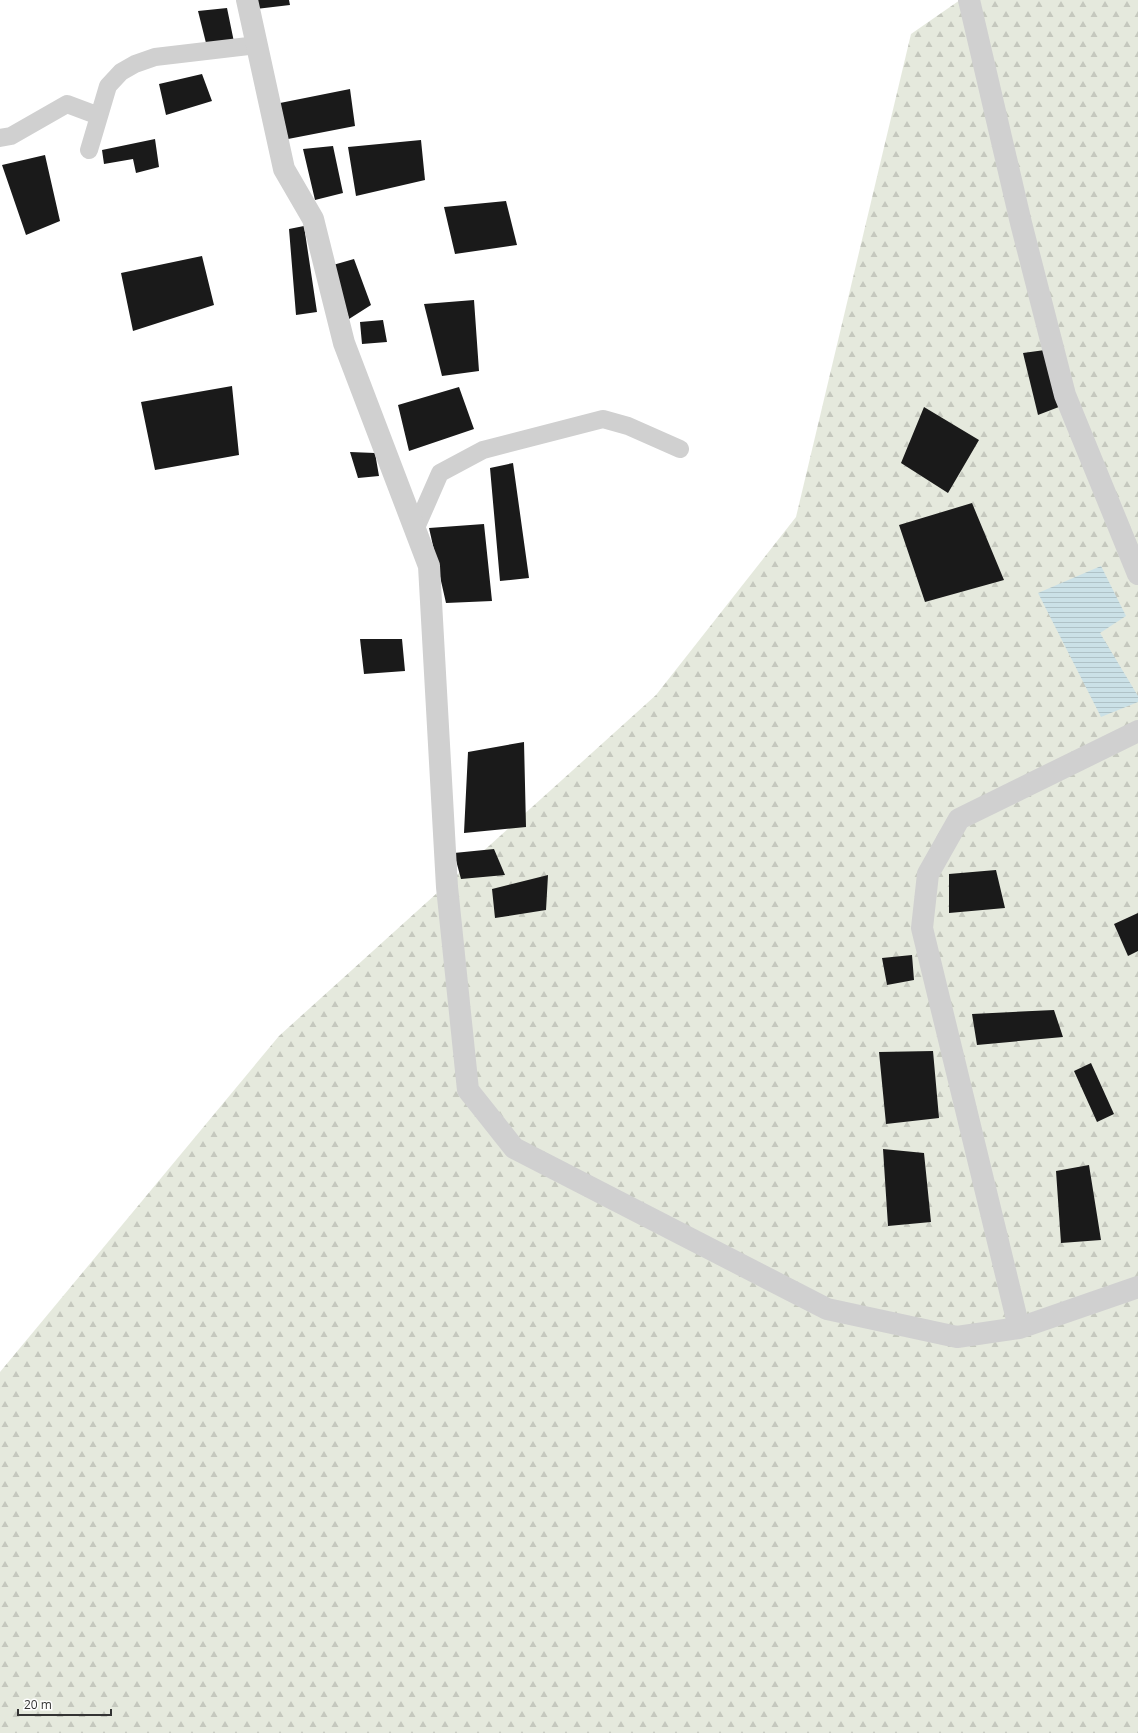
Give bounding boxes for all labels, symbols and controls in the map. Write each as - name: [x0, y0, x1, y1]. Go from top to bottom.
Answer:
- scale bar: [18, 1691, 111, 1717]
- text: 20 m: [24, 1696, 52, 1713]

